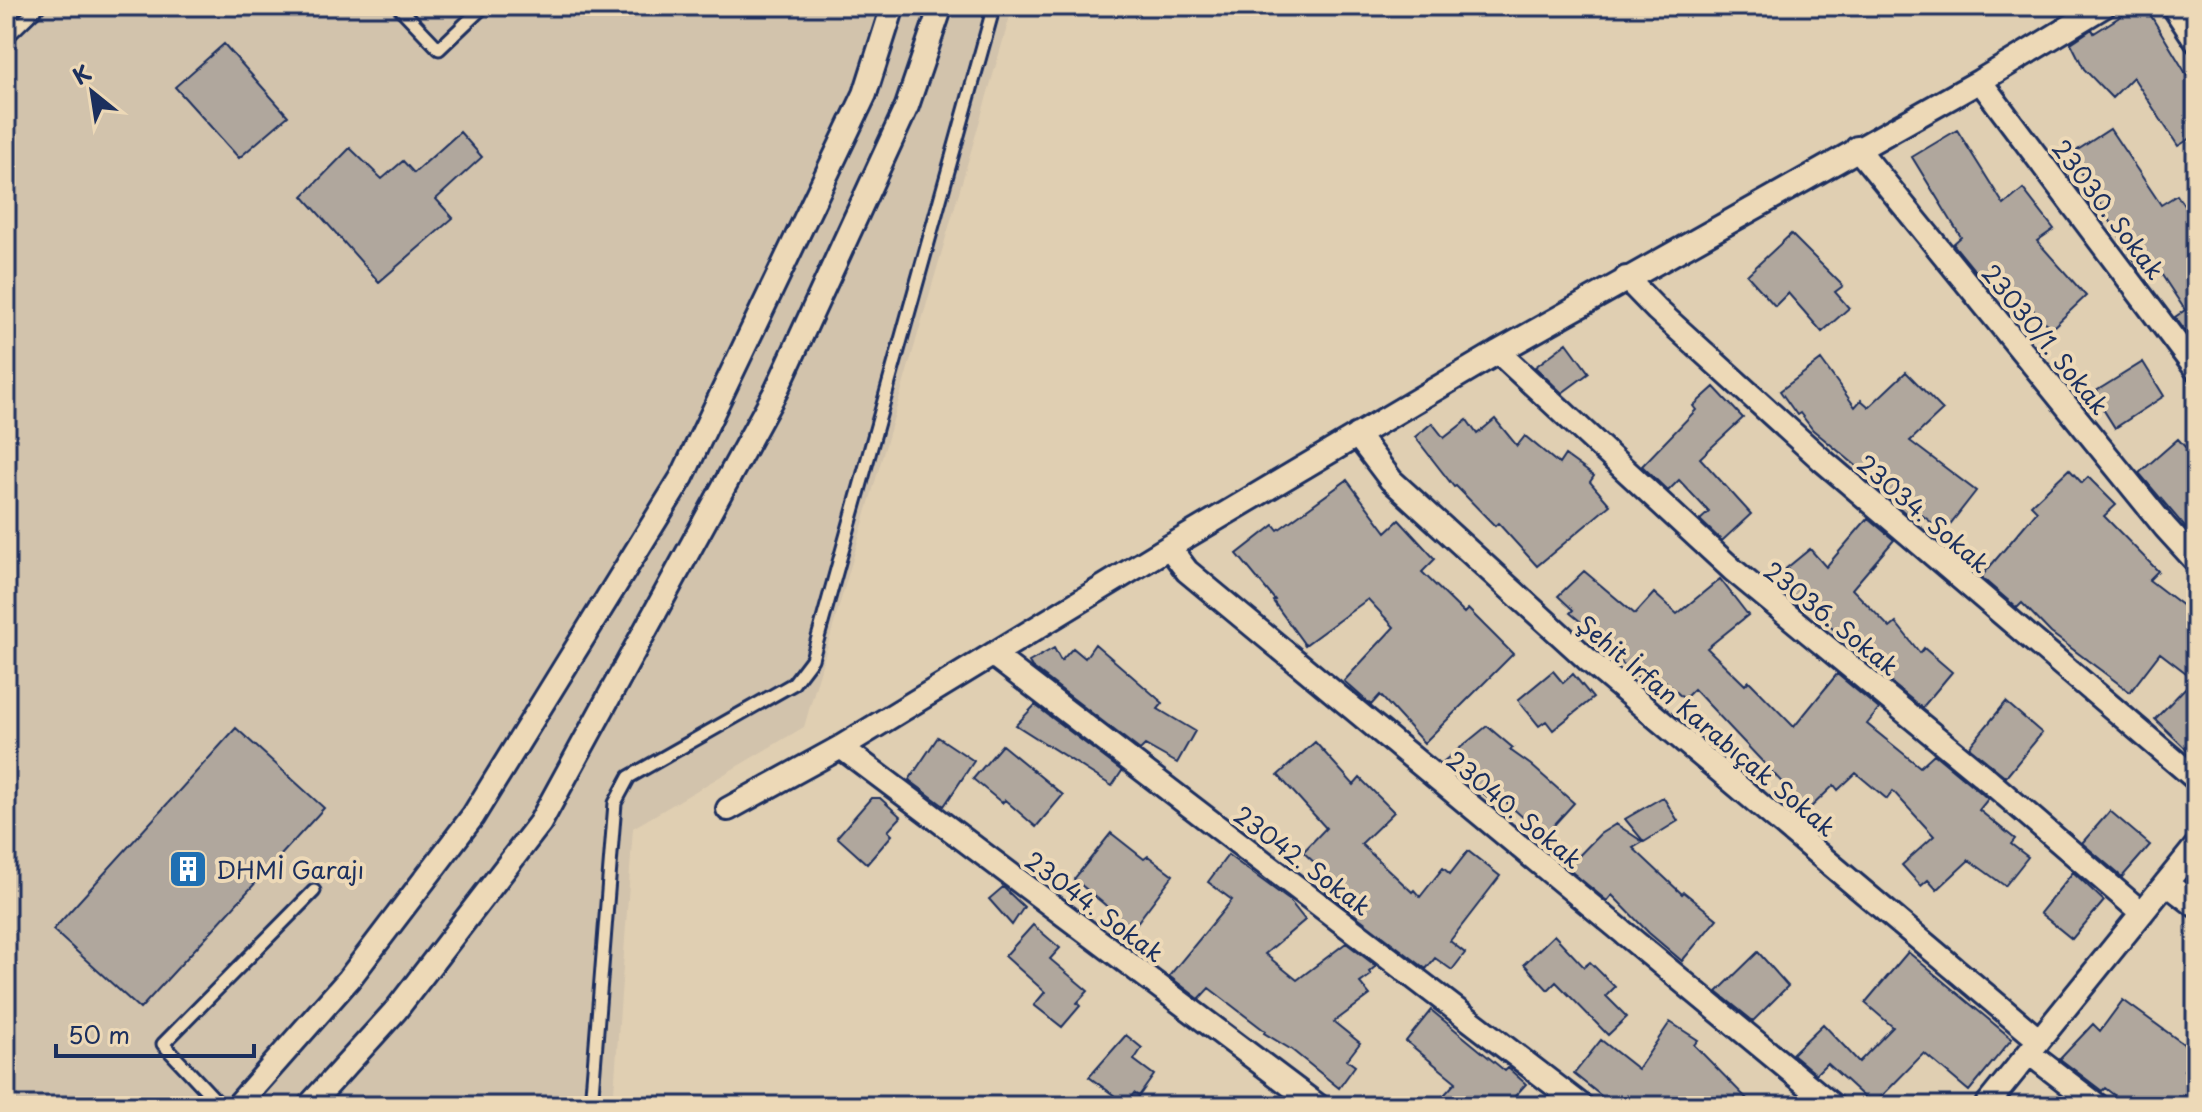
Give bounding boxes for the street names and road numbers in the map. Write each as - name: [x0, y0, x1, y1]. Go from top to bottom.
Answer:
- street label: 23030. Sokak: [2044, 131, 2174, 287]
- street label: 23030/1. Sokak: [1974, 256, 2118, 422]
- street label: 23034. Sokak: [1850, 445, 1998, 581]
- street label: 23036. Sokak: [1757, 552, 1907, 684]
- street label: Şehit İrfan Karabıçak Sokak: [1570, 606, 1845, 845]
- street label: 23040. Sokak: [1439, 742, 1591, 877]
- street label: 23042. Sokak: [1227, 796, 1379, 924]
- street label: 23044. Sokak: [1018, 842, 1172, 970]

